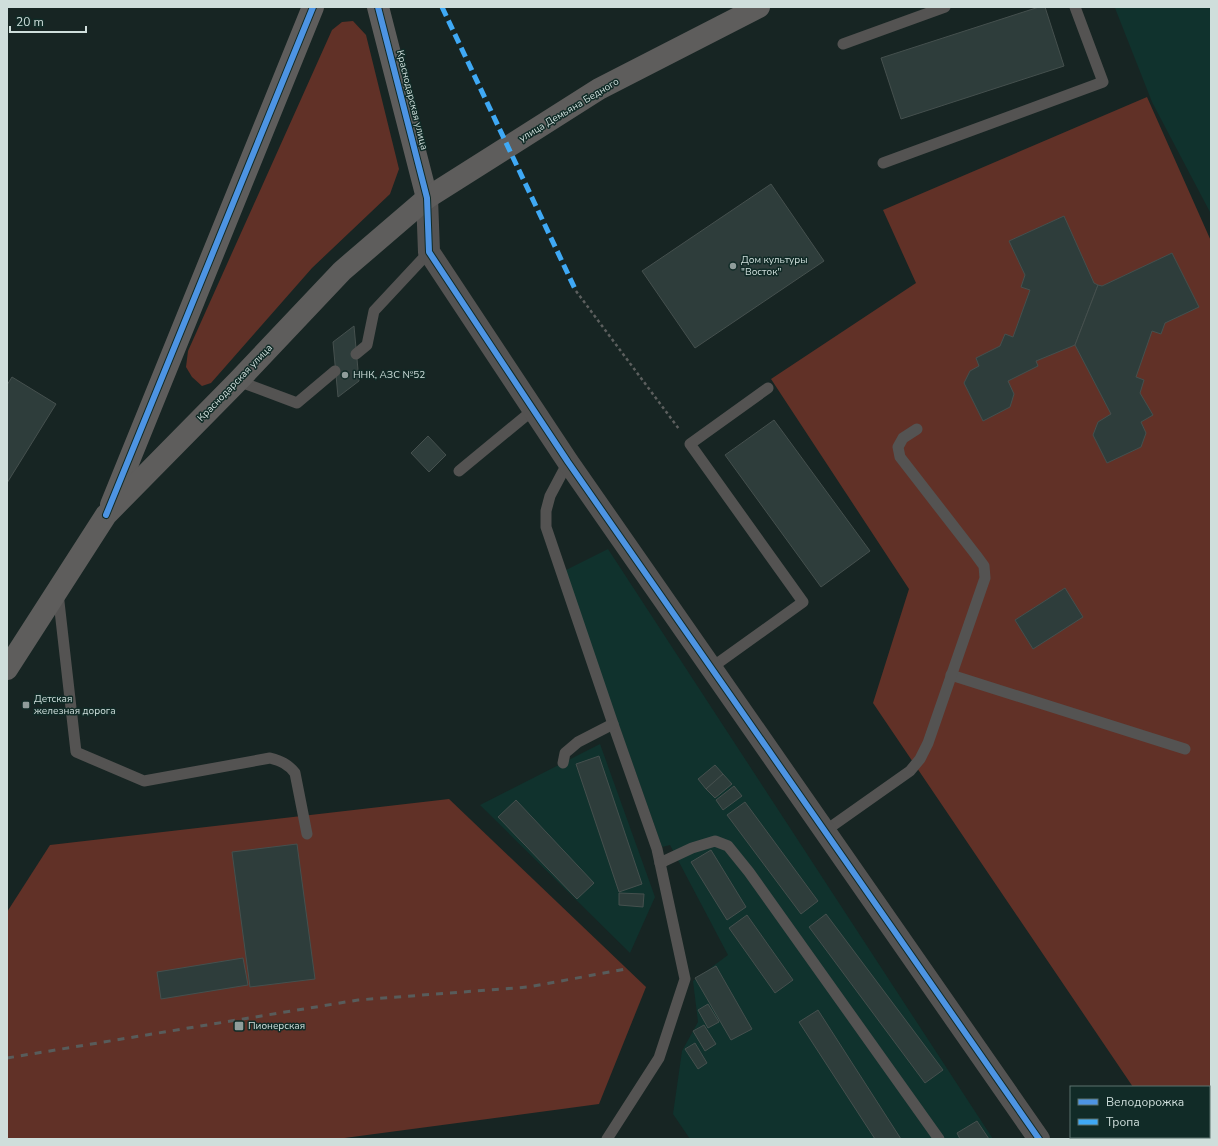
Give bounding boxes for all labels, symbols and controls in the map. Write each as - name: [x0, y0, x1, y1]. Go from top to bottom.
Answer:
- scale bar: [10, 8, 86, 34]
- text: 20 m: [16, 14, 44, 30]
- street label: Краснодарская улица: [393, 49, 431, 151]
- street label: улица Демьяна Бедного: [516, 74, 622, 145]
- place label: Дом культуры "Восток": [741, 253, 808, 279]
- marker: Дом культуры "Восток": [728, 261, 738, 271]
- street label: Краснодарская улица: [194, 341, 276, 425]
- place label: ННК, АЗС №52: [353, 368, 425, 382]
- marker: ННК, АЗС №52: [340, 370, 350, 380]
- place label: Детская железная дорога: [34, 692, 116, 718]
- marker: Детская железная дорога: [21, 700, 31, 710]
- place label: Пионерская: [248, 1019, 305, 1033]
- marker: Пионерская: [233, 1020, 245, 1032]
- legend: [1070, 1086, 1210, 1138]
- text: Велодорожка: [1106, 1094, 1184, 1110]
- text: Тропа: [1106, 1114, 1140, 1130]

